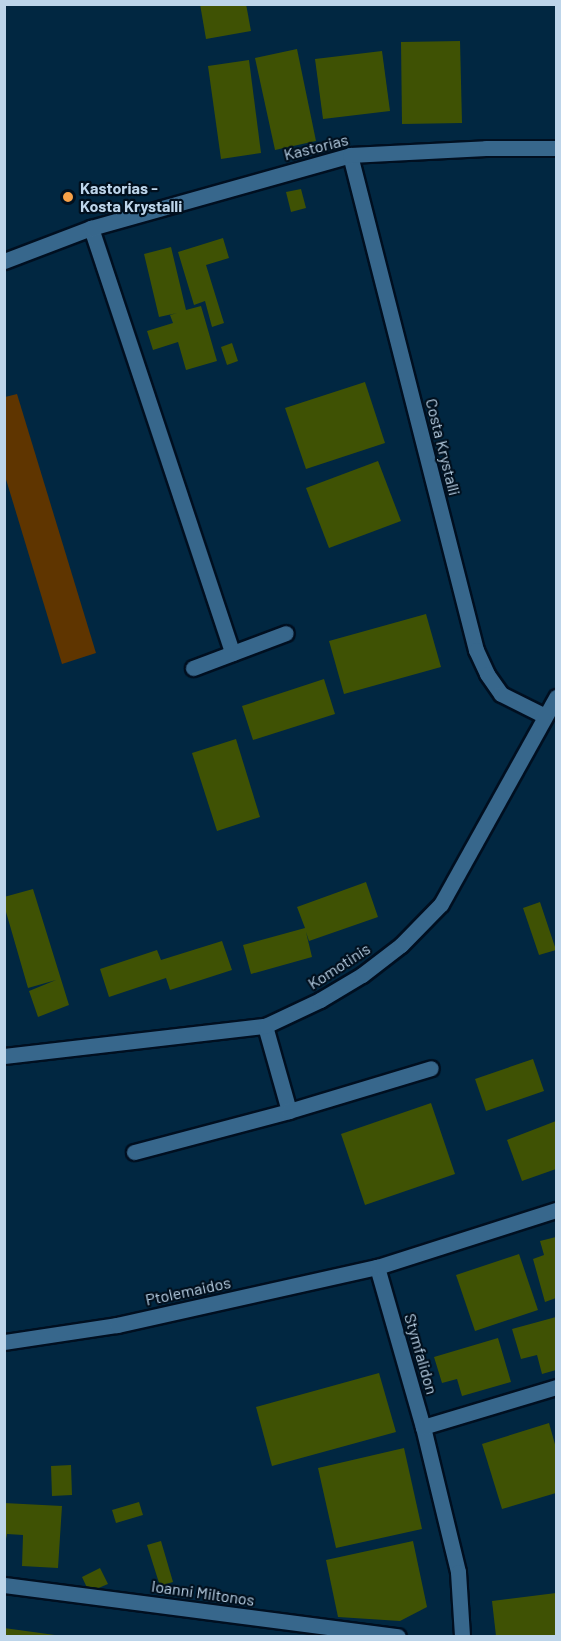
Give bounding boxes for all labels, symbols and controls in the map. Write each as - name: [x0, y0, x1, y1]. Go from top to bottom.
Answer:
- street label: Kastorias: [282, 130, 350, 164]
- place label: Kastorias - Kosta Krystalli: [80, 178, 182, 216]
- marker: Kastorias - Kosta Krystalli: [61, 190, 75, 204]
- street label: Costa Krystalli: [422, 396, 464, 498]
- street label: Komotinis: [304, 939, 374, 993]
- street label: Ptolemaidos: [144, 1273, 232, 1309]
- street label: Stymfalidon: [400, 1311, 442, 1397]
- street label: Ioanni Miltonos: [150, 1576, 256, 1610]

